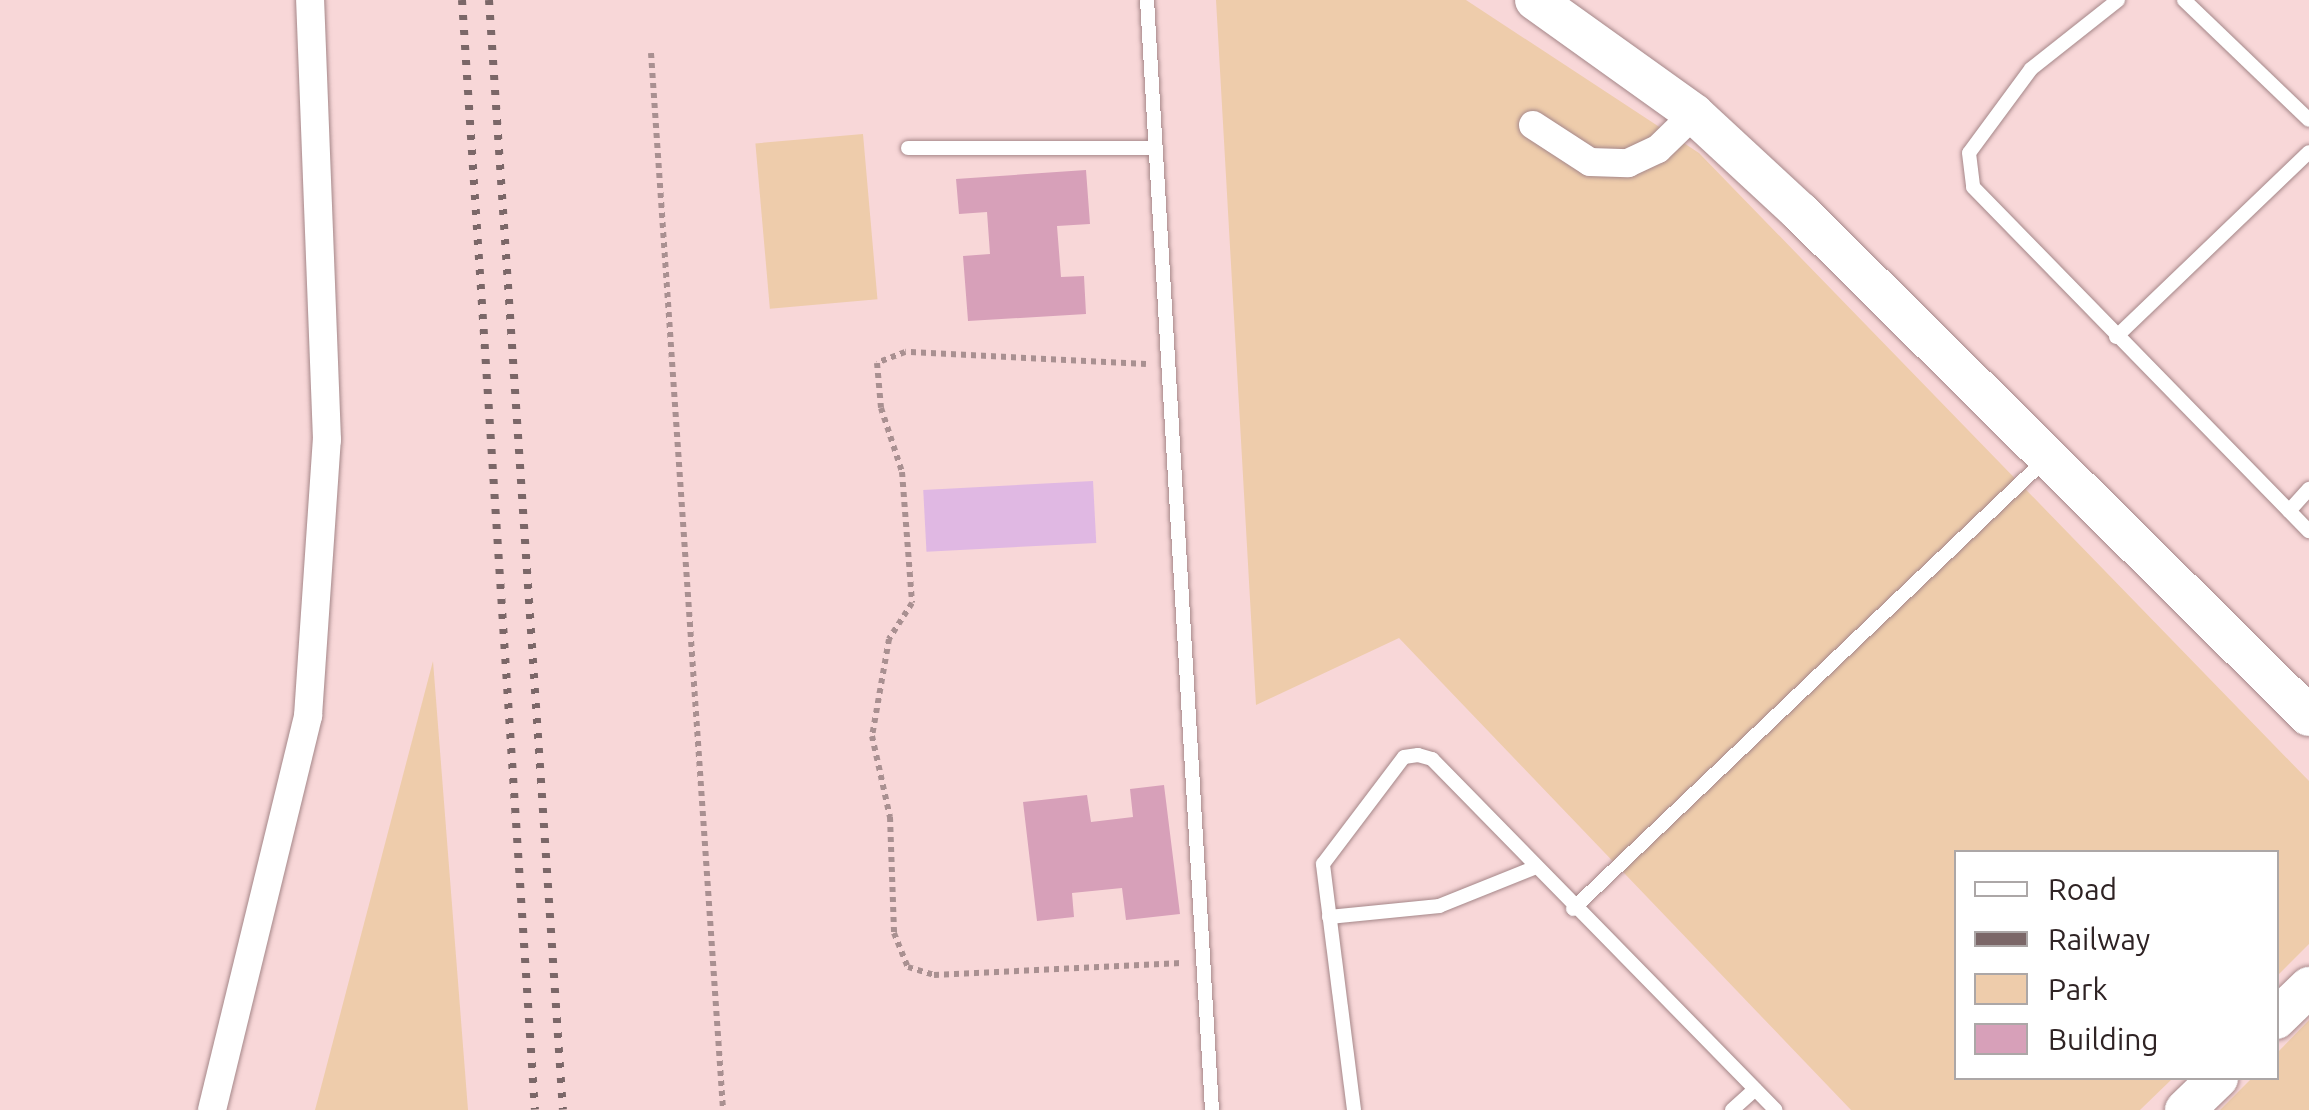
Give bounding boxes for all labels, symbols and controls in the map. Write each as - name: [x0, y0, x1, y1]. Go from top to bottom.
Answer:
- legend: [1954, 850, 2279, 1080]
- text: Road: [2048, 872, 2117, 906]
- text: Railway: [2048, 922, 2150, 956]
- text: Park: [2048, 972, 2108, 1006]
- text: Building: [2048, 1022, 2159, 1056]

